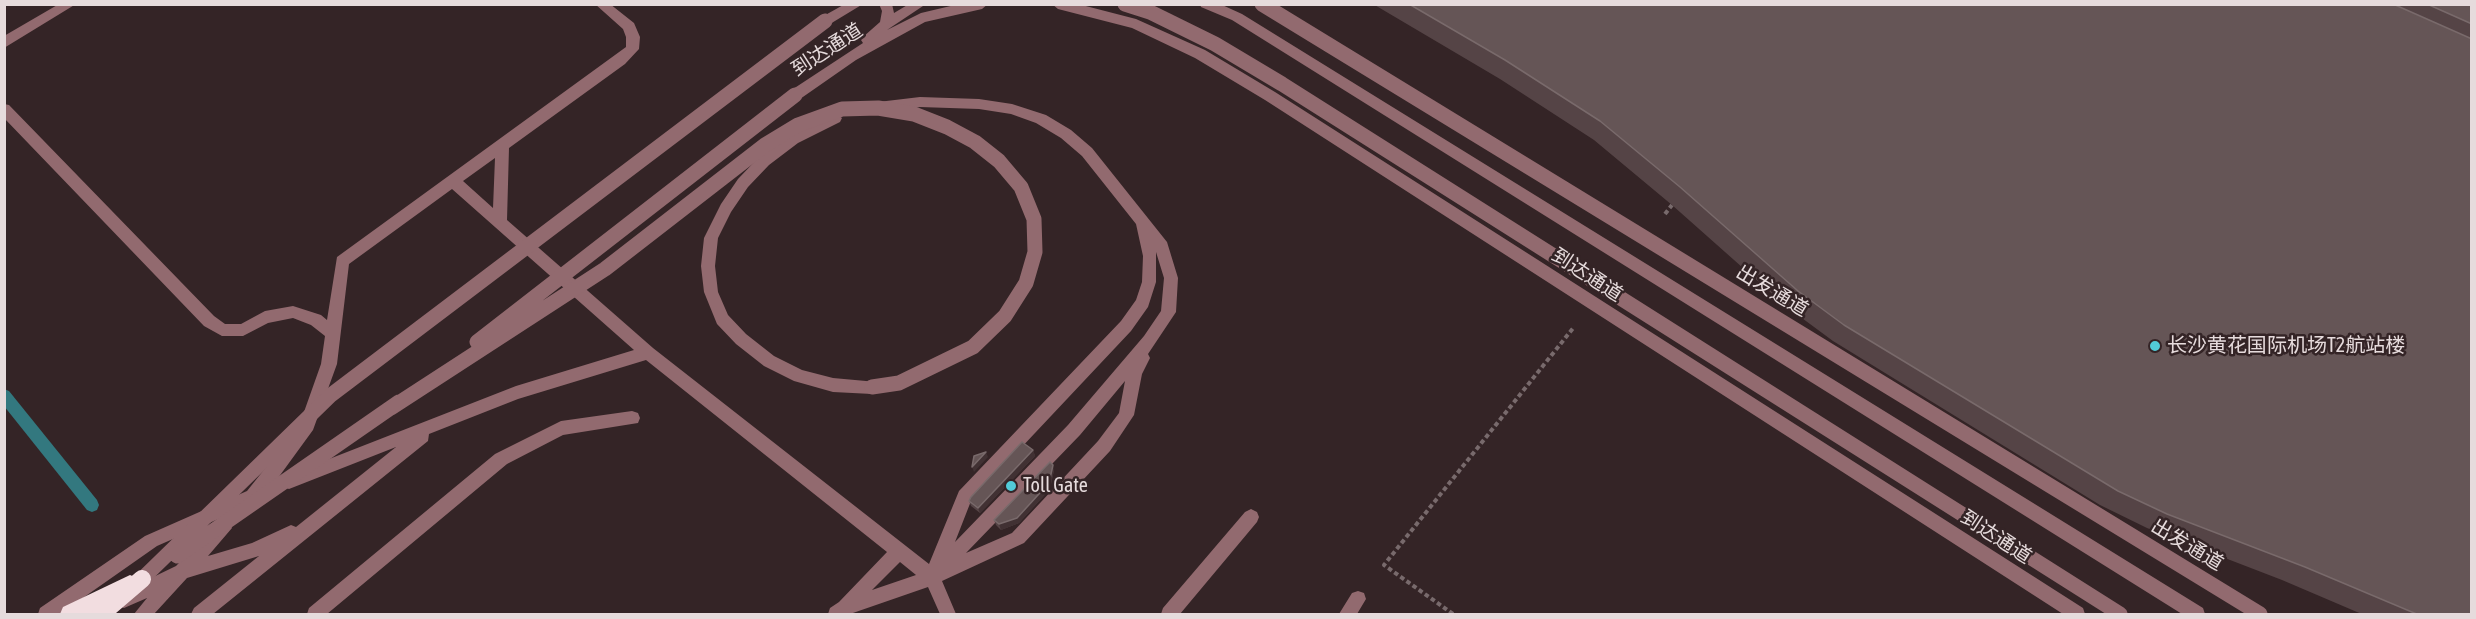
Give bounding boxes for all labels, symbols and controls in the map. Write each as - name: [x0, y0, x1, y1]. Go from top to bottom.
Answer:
- street label: 到达通道: [787, 18, 867, 82]
- street label: 到达通道: [1547, 243, 1627, 307]
- street label: 出发通道: [1732, 260, 1812, 322]
- place label: 长沙黄花国际机场T2航站楼: [2167, 334, 2405, 358]
- marker: 长沙黄花国际机场T2航站楼: [2148, 339, 2162, 353]
- place label: Toll Gate: [1023, 474, 1088, 498]
- marker: Toll Gate: [1004, 479, 1018, 493]
- street label: 到达通道: [1956, 505, 2036, 569]
- street label: 出发通道: [2147, 514, 2227, 576]

